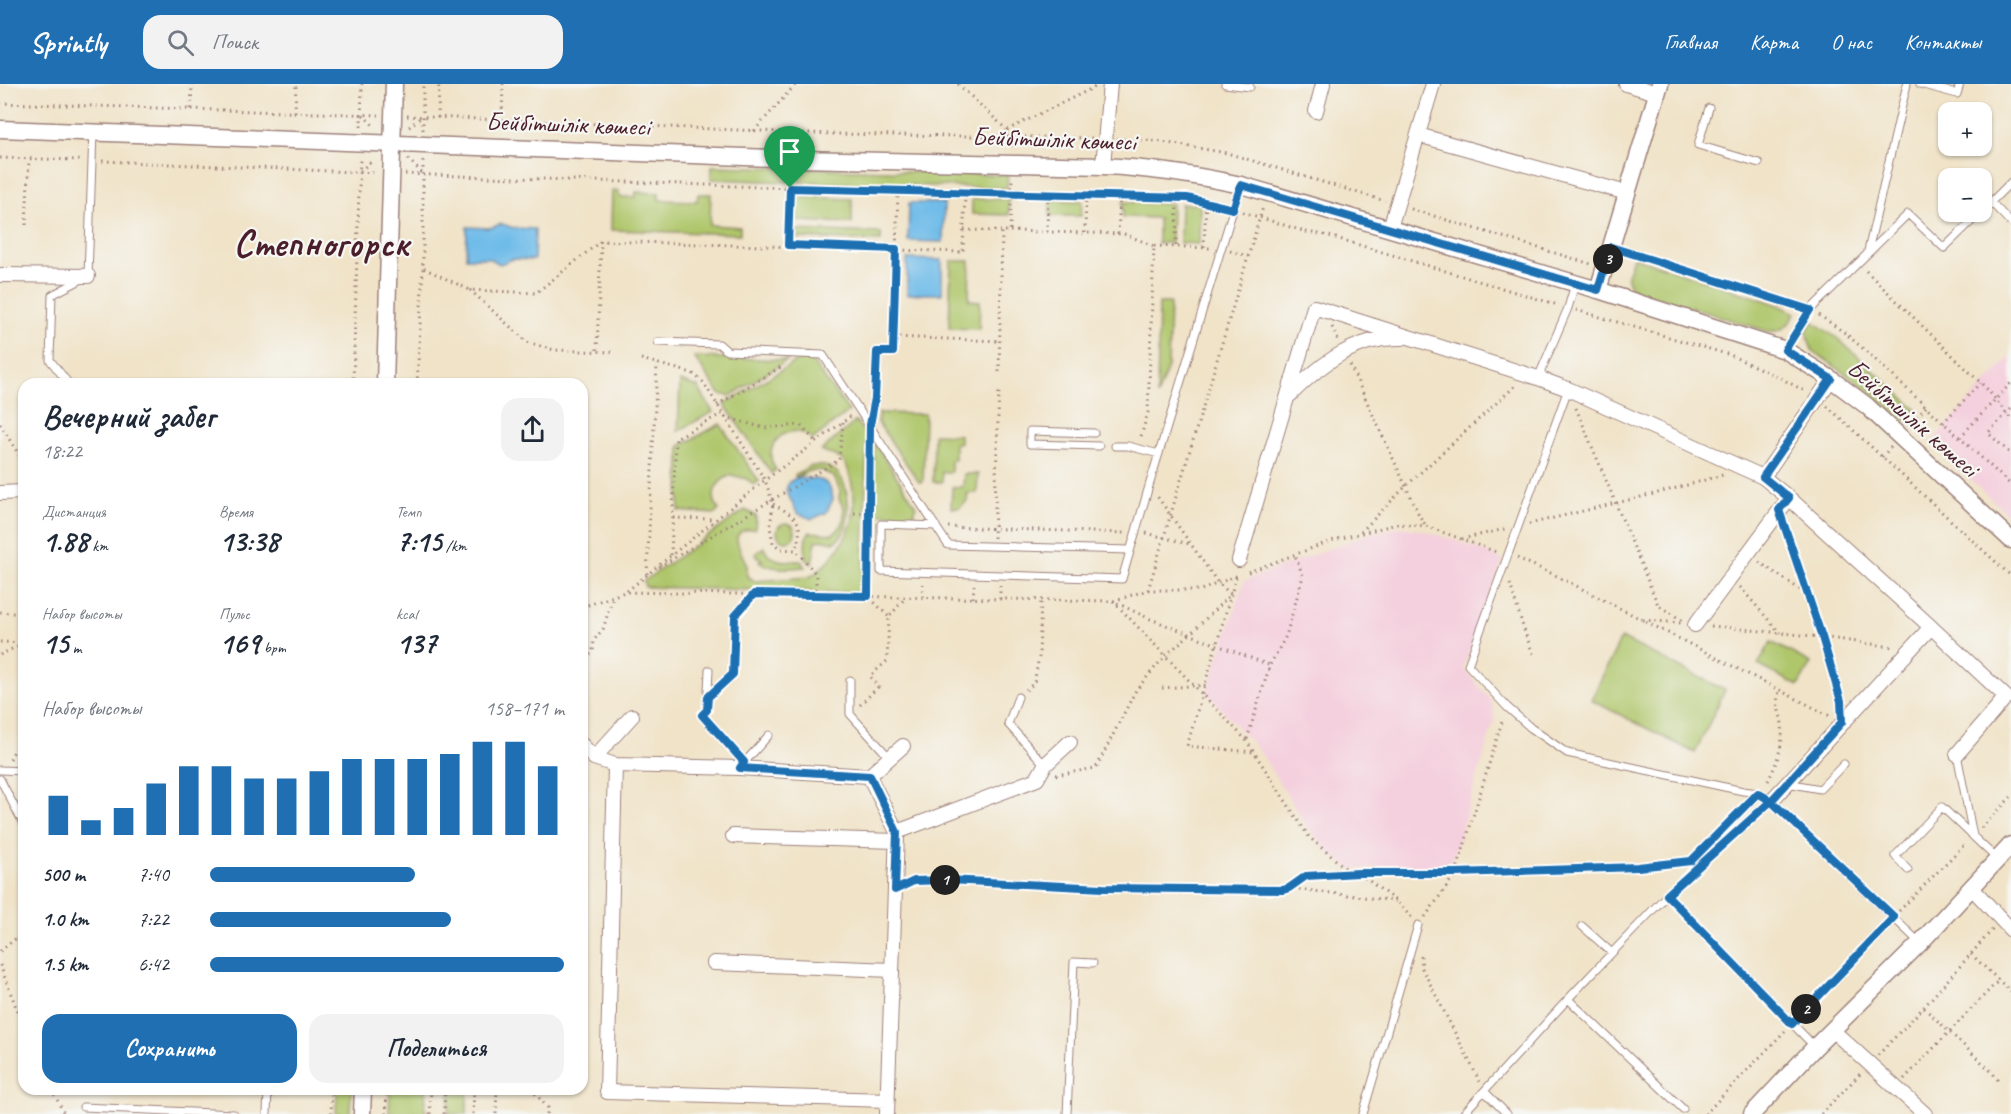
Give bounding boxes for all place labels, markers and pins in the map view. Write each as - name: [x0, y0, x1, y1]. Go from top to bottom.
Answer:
- pin: [764, 126, 815, 188]
- pin: 3: [1593, 244, 1623, 274]
- pin: 1: [930, 865, 960, 895]
- pin: 2: [1791, 994, 1821, 1024]

